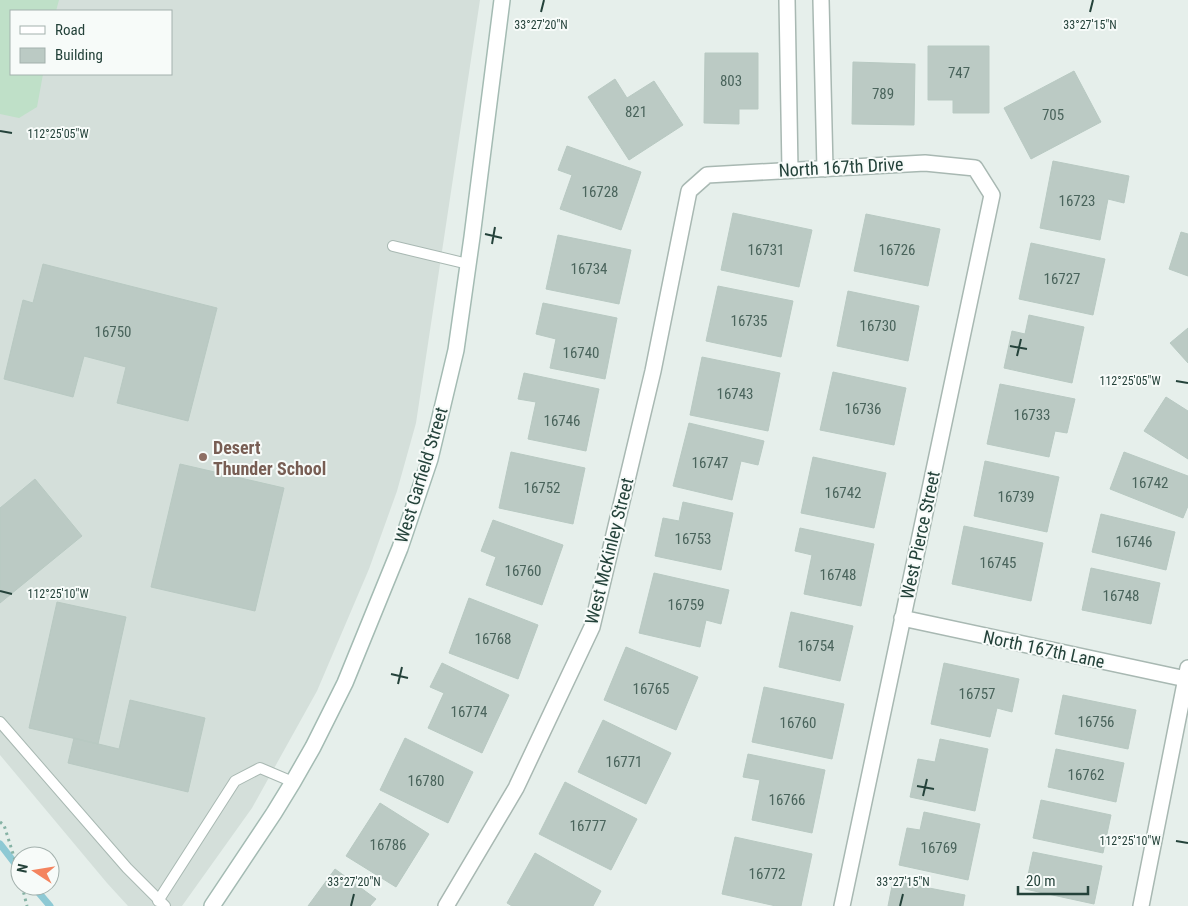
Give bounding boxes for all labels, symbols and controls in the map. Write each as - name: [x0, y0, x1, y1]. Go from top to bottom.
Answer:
- legend: [10, 10, 172, 75]
- text: 33°27'20"N: [514, 18, 568, 32]
- text: 33°27'15"N: [1063, 18, 1117, 32]
- text: Road: [55, 21, 85, 39]
- text: Building: [55, 46, 103, 64]
- house number: 747: [948, 64, 970, 82]
- house number: 803: [720, 72, 742, 90]
- house number: 789: [872, 85, 894, 103]
- house number: 821: [625, 103, 647, 121]
- house number: 705: [1042, 106, 1064, 124]
- text: 112°25'05"W: [27, 127, 89, 141]
- street label: North 167th Drive: [778, 153, 904, 181]
- house number: 16728: [581, 183, 619, 201]
- house number: 16723: [1058, 192, 1096, 210]
- house number: 16731: [747, 241, 785, 259]
- house number: 16726: [878, 241, 916, 259]
- house number: 16734: [570, 260, 608, 278]
- house number: 16727: [1043, 270, 1081, 288]
- house number: 16735: [730, 312, 768, 330]
- house number: 16730: [859, 317, 897, 335]
- house number: 16750: [94, 323, 132, 341]
- house number: 16740: [562, 344, 600, 362]
- text: 112°25'05"W: [1099, 374, 1161, 388]
- house number: 16743: [716, 385, 754, 403]
- house number: 16736: [844, 400, 882, 418]
- street label: West Garfield Street: [390, 405, 452, 545]
- house number: 16733: [1013, 406, 1051, 424]
- house number: 16746: [543, 412, 581, 430]
- place label: Desert Thunder School: [213, 437, 326, 479]
- marker: Desert Thunder School: [197, 451, 209, 463]
- house number: 16747: [691, 454, 729, 472]
- street label: West Pierce Street: [896, 469, 944, 601]
- house number: 16742: [1131, 474, 1169, 492]
- street label: West McKinley Street: [581, 475, 637, 627]
- house number: 16752: [523, 479, 561, 497]
- house number: 16742: [824, 484, 862, 502]
- house number: 16739: [997, 488, 1035, 506]
- house number: 16753: [674, 530, 712, 548]
- house number: 16746: [1115, 533, 1153, 551]
- house number: 16745: [979, 554, 1017, 572]
- house number: 16760: [504, 562, 542, 580]
- house number: 16748: [819, 566, 857, 584]
- text: 112°25'10"W: [27, 587, 89, 601]
- house number: 16748: [1102, 587, 1140, 605]
- house number: 16759: [667, 596, 705, 614]
- street label: North 167th Lane: [981, 626, 1107, 672]
- house number: 16768: [474, 630, 512, 648]
- house number: 16754: [797, 637, 835, 655]
- house number: 16765: [632, 680, 670, 698]
- house number: 16757: [958, 685, 996, 703]
- house number: 16774: [450, 703, 488, 721]
- house number: 16756: [1077, 713, 1115, 731]
- house number: 16760: [779, 714, 817, 732]
- house number: 16771: [605, 753, 643, 771]
- house number: 16762: [1067, 766, 1105, 784]
- house number: 16780: [407, 772, 445, 790]
- house number: 16766: [768, 791, 806, 809]
- house number: 16777: [569, 817, 607, 835]
- text: 112°25'10"W: [1099, 834, 1161, 848]
- house number: 16786: [369, 836, 407, 854]
- house number: 16769: [920, 839, 958, 857]
- north arrow: [10, 846, 60, 896]
- text: N: [14, 862, 31, 874]
- scale bar: [1018, 864, 1088, 896]
- house number: 16772: [748, 865, 786, 883]
- text: 20 m: [1026, 872, 1056, 890]
- text: 33°27'20"N: [327, 875, 381, 889]
- text: 33°27'15"N: [876, 875, 930, 889]

